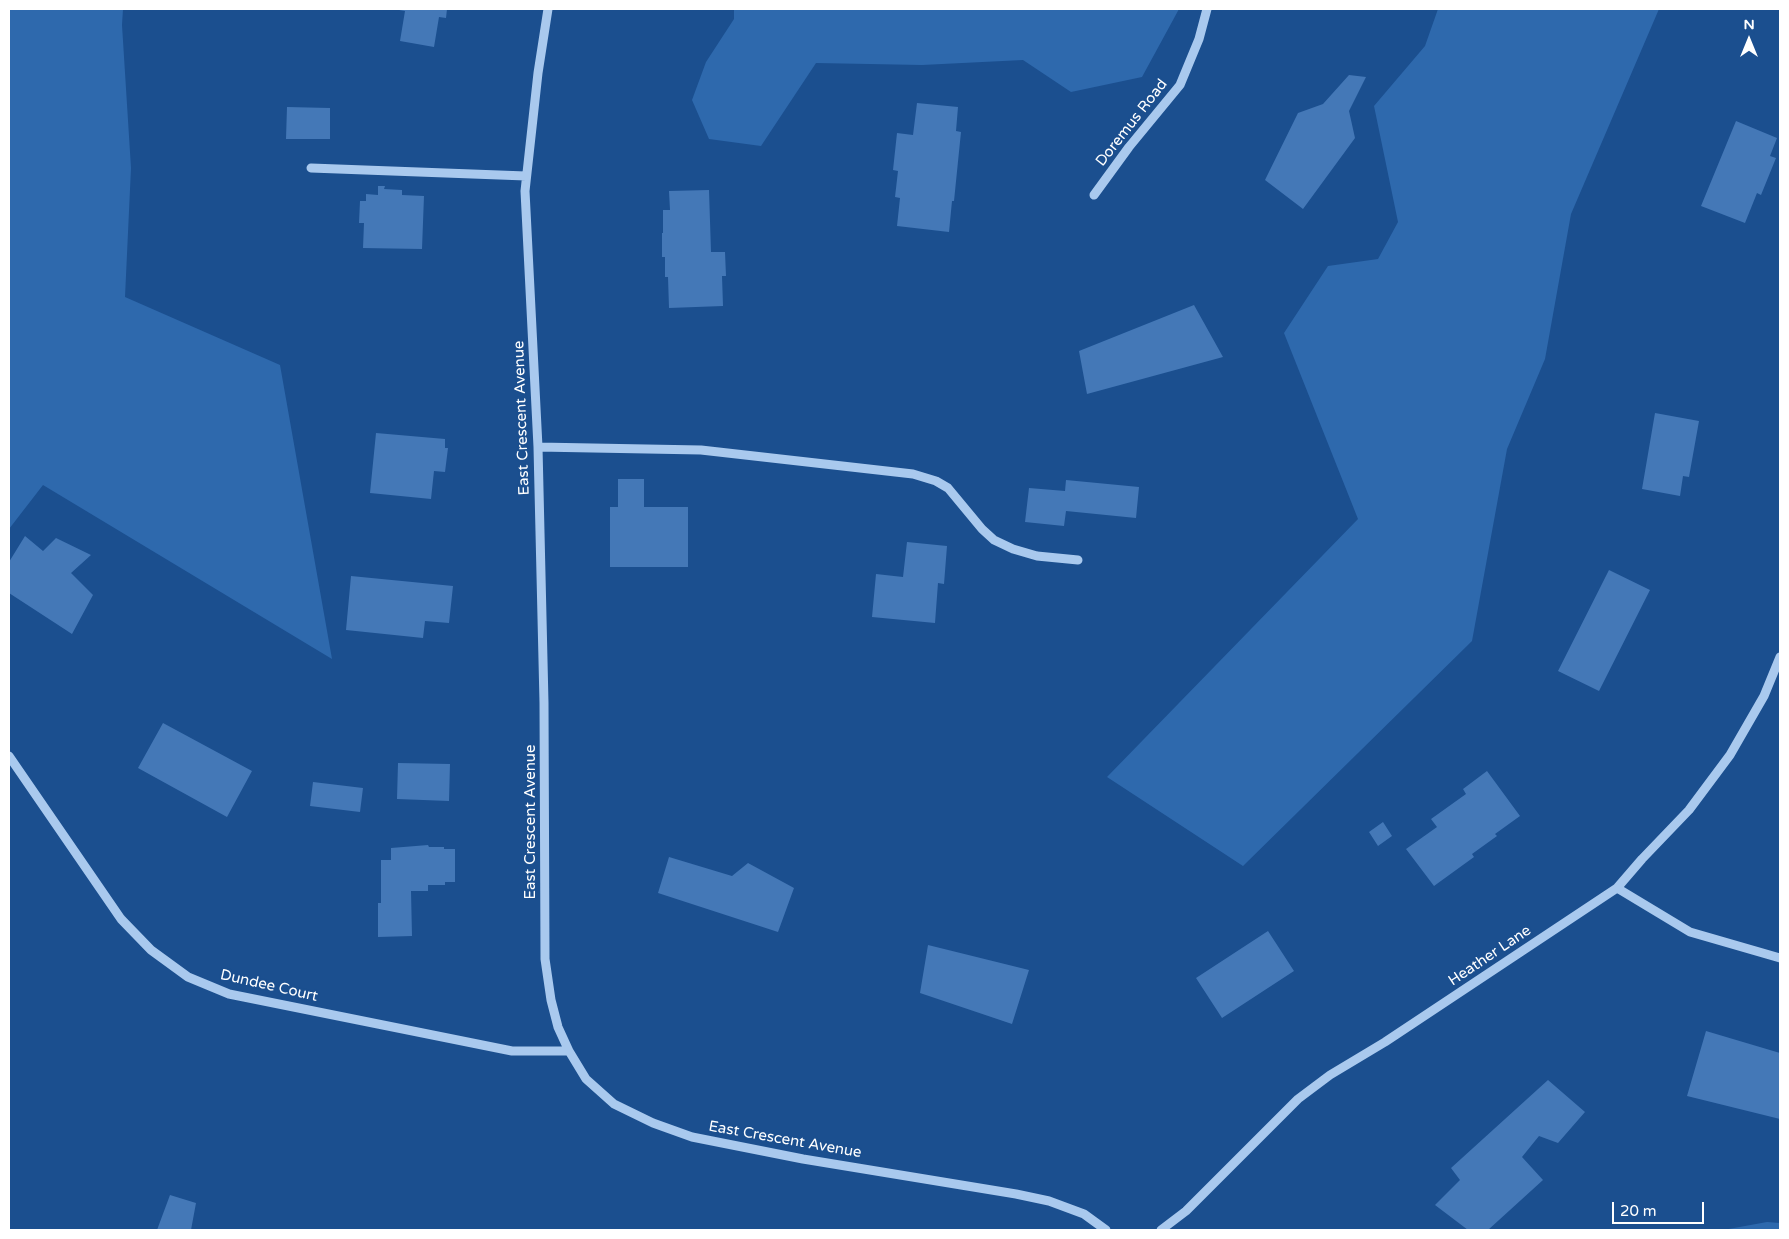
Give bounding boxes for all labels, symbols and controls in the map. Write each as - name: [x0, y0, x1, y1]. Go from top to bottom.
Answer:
- north arrow: [1724, 15, 1774, 65]
- text: N: [1743, 16, 1755, 33]
- street label: Doremus Road: [1092, 76, 1172, 170]
- street label: East Crescent Avenue: [510, 340, 534, 496]
- street label: East Crescent Avenue: [522, 745, 540, 899]
- street label: Heather Lane: [1445, 922, 1535, 990]
- street label: Dundee Court: [218, 966, 320, 1006]
- street label: East Crescent Avenue: [707, 1118, 863, 1162]
- scale bar: [1614, 1192, 1706, 1224]
- text: 20 m: [1620, 1202, 1657, 1220]

